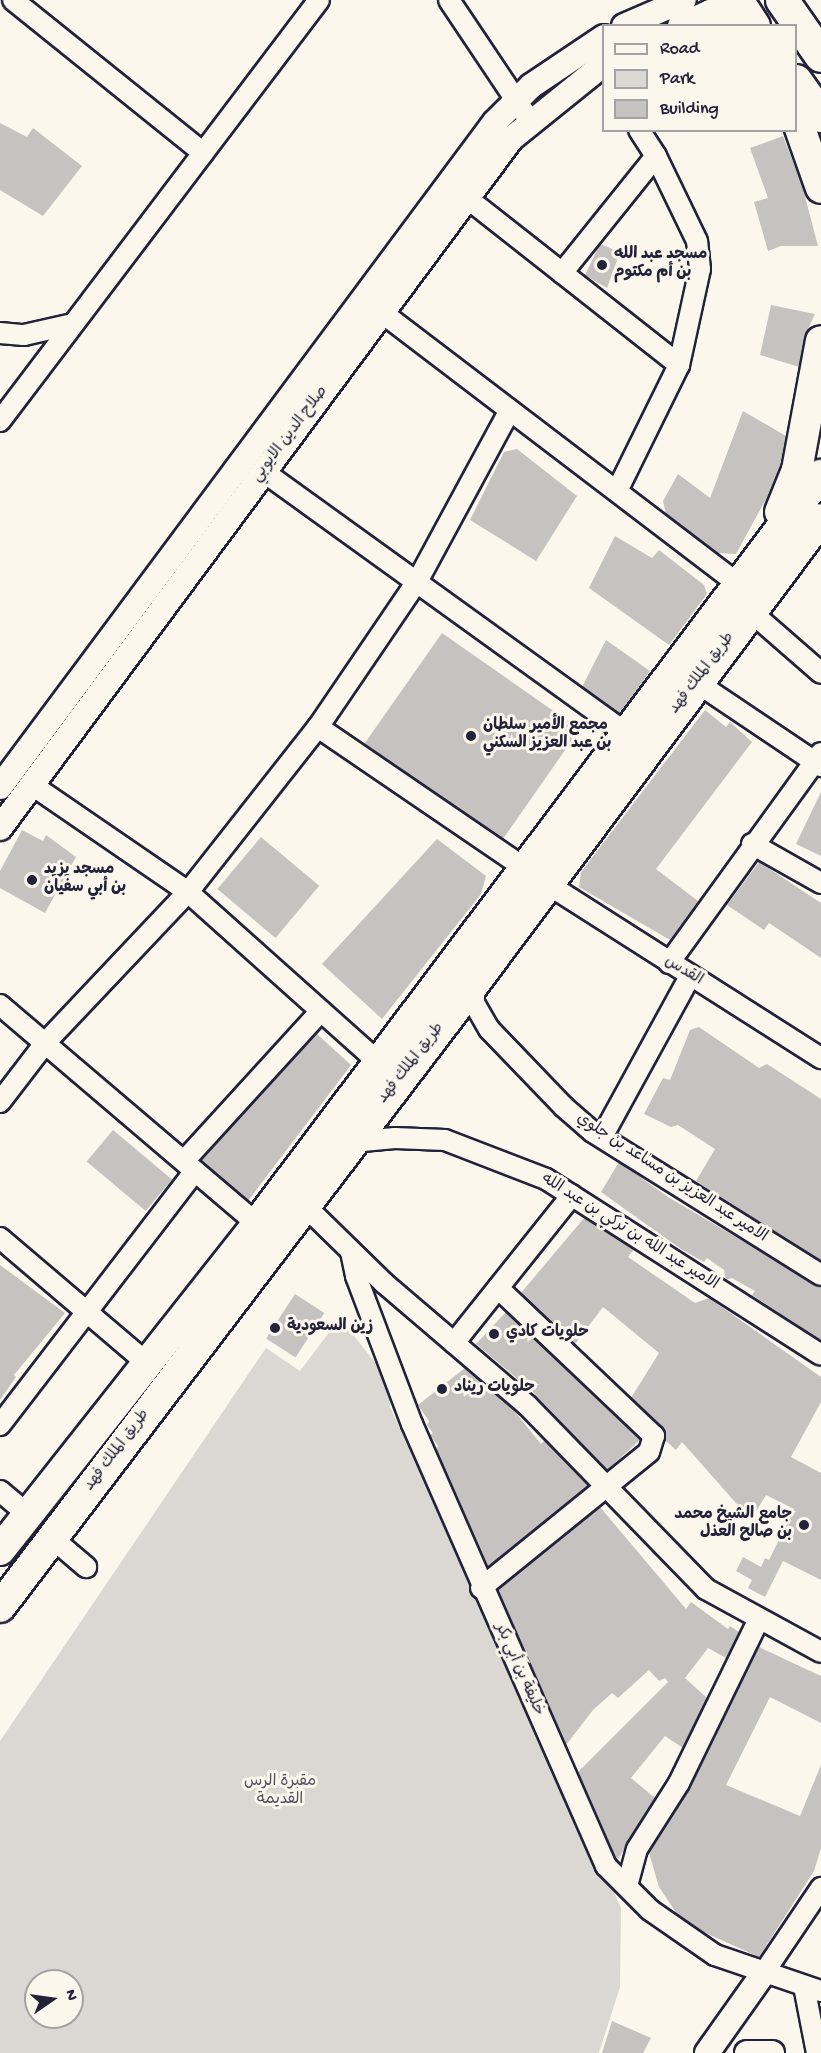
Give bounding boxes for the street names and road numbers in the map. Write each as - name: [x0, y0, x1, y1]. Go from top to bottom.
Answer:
- street label: صلاح الدين الايوبي: [249, 383, 333, 487]
- street label: طريق الملك فهد: [666, 629, 740, 719]
- street label: القدس: [660, 953, 706, 991]
- street label: طريق الملك فهد: [374, 1020, 450, 1108]
- street label: الامير عبد العزيز بن مساعد بن جلوي: [572, 1110, 770, 1248]
- street label: الامير عبد الله بن تركي بن عبد الله: [537, 1170, 721, 1296]
- street label: طريق الملك فهد: [81, 1406, 155, 1496]
- street label: خليفة بن أبي بكر: [489, 1621, 547, 1719]

